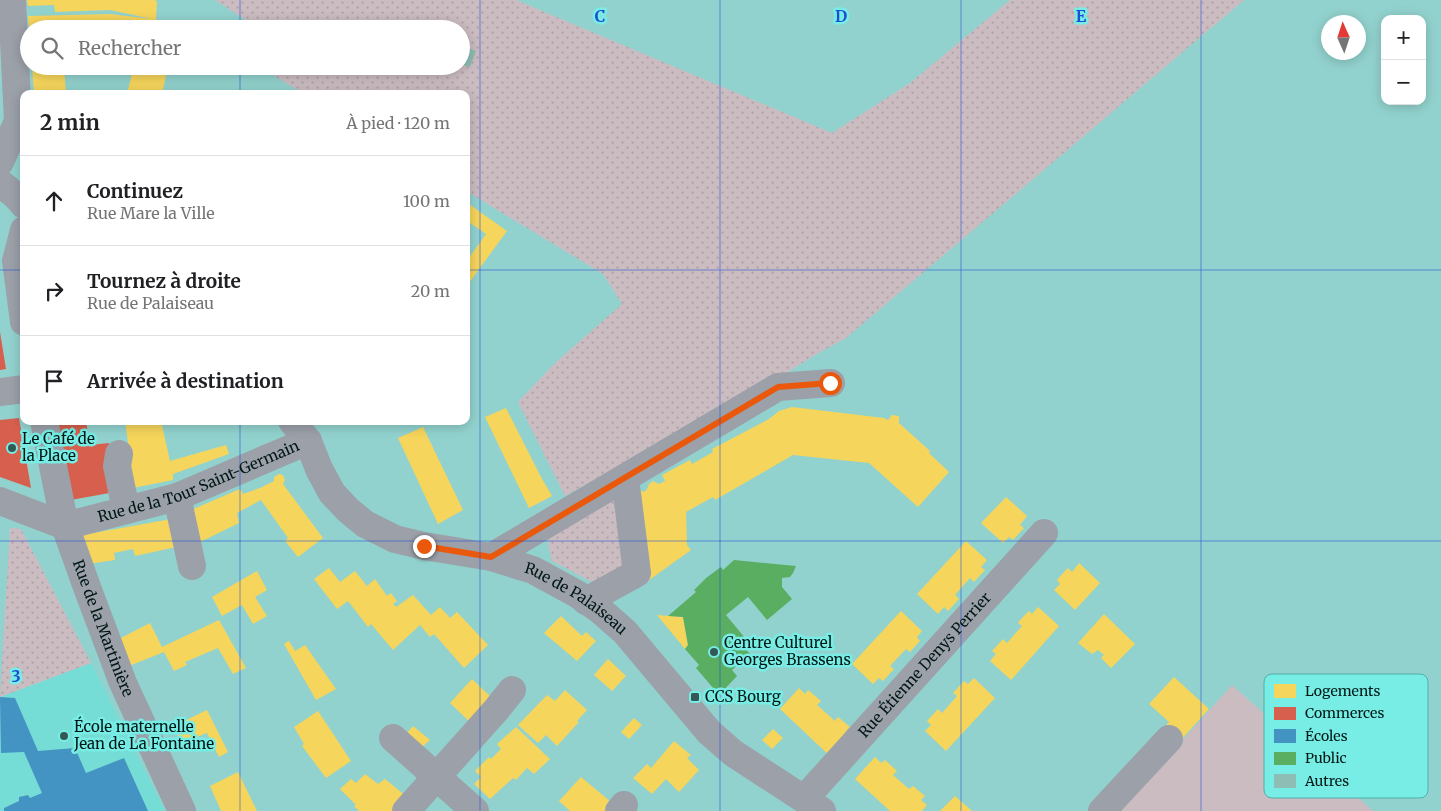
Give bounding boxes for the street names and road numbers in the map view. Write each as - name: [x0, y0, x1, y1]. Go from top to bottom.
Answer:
- street label: Rue de la Tour Saint-Germain: [96, 436, 302, 526]
- street label: Rue de la Martinière: [69, 557, 138, 700]
- street label: Rue de Palaiseau: [522, 558, 631, 639]
- street label: Rue Étienne Denys Perrier: [854, 588, 995, 741]

